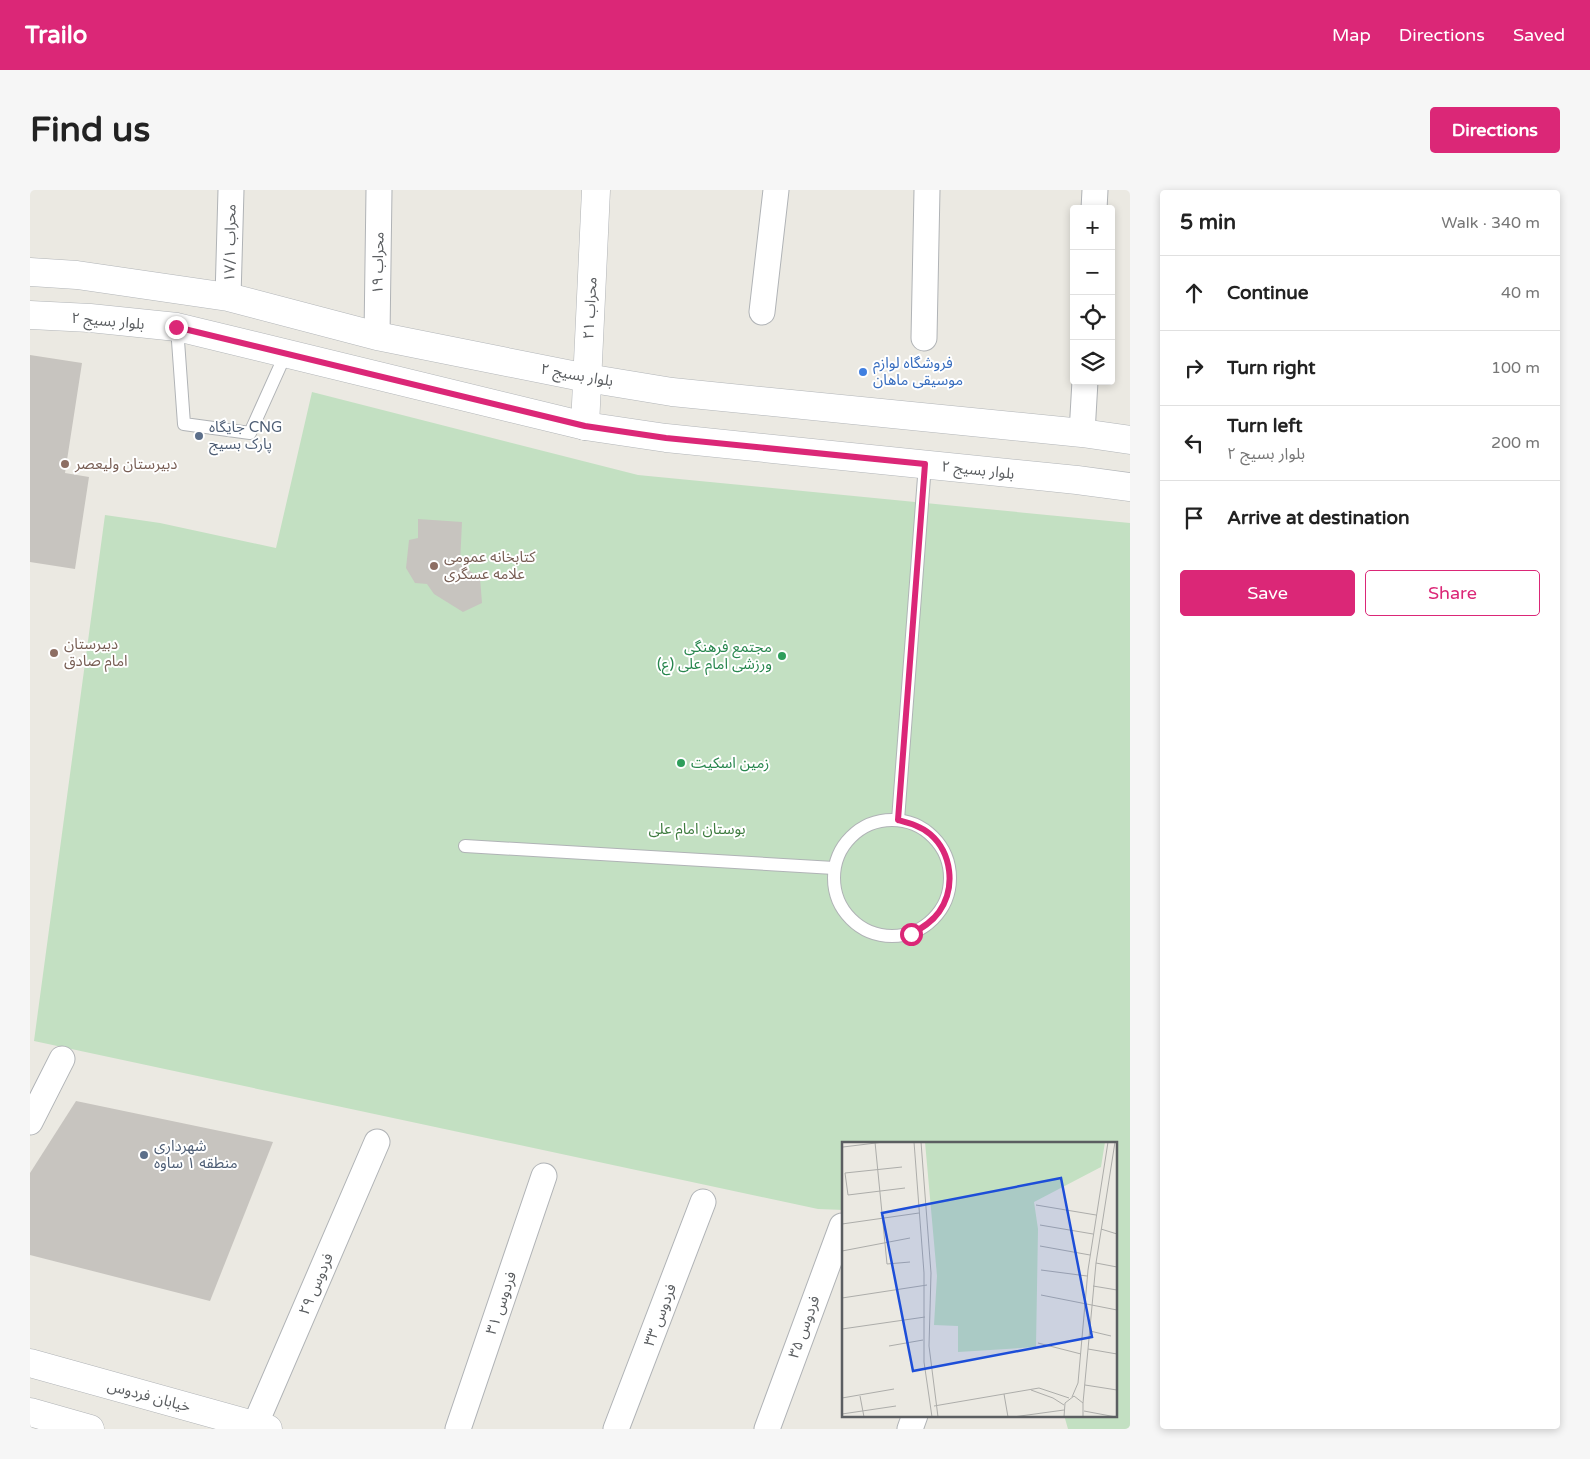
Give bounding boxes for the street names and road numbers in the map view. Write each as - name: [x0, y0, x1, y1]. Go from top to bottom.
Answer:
- street label: محراب ۱۷/۱: [220, 204, 240, 282]
- street label: محراب ۱۹: [368, 232, 388, 294]
- street label: محراب ۲۱: [579, 276, 601, 340]
- street label: بلوار بسیج ۲: [70, 309, 145, 336]
- street label: بلوار بسیج ۲: [539, 360, 615, 393]
- street label: بلوار بسیج ۲: [940, 457, 1015, 486]
- street label: فردوس ۲۹: [295, 1250, 337, 1318]
- street label: فردوس ۳۱: [482, 1269, 520, 1337]
- street label: فردوس ۳۳: [640, 1281, 680, 1349]
- street label: فردوس ۳۵: [784, 1293, 824, 1361]
- street label: خیابان فردوس: [105, 1376, 193, 1416]

